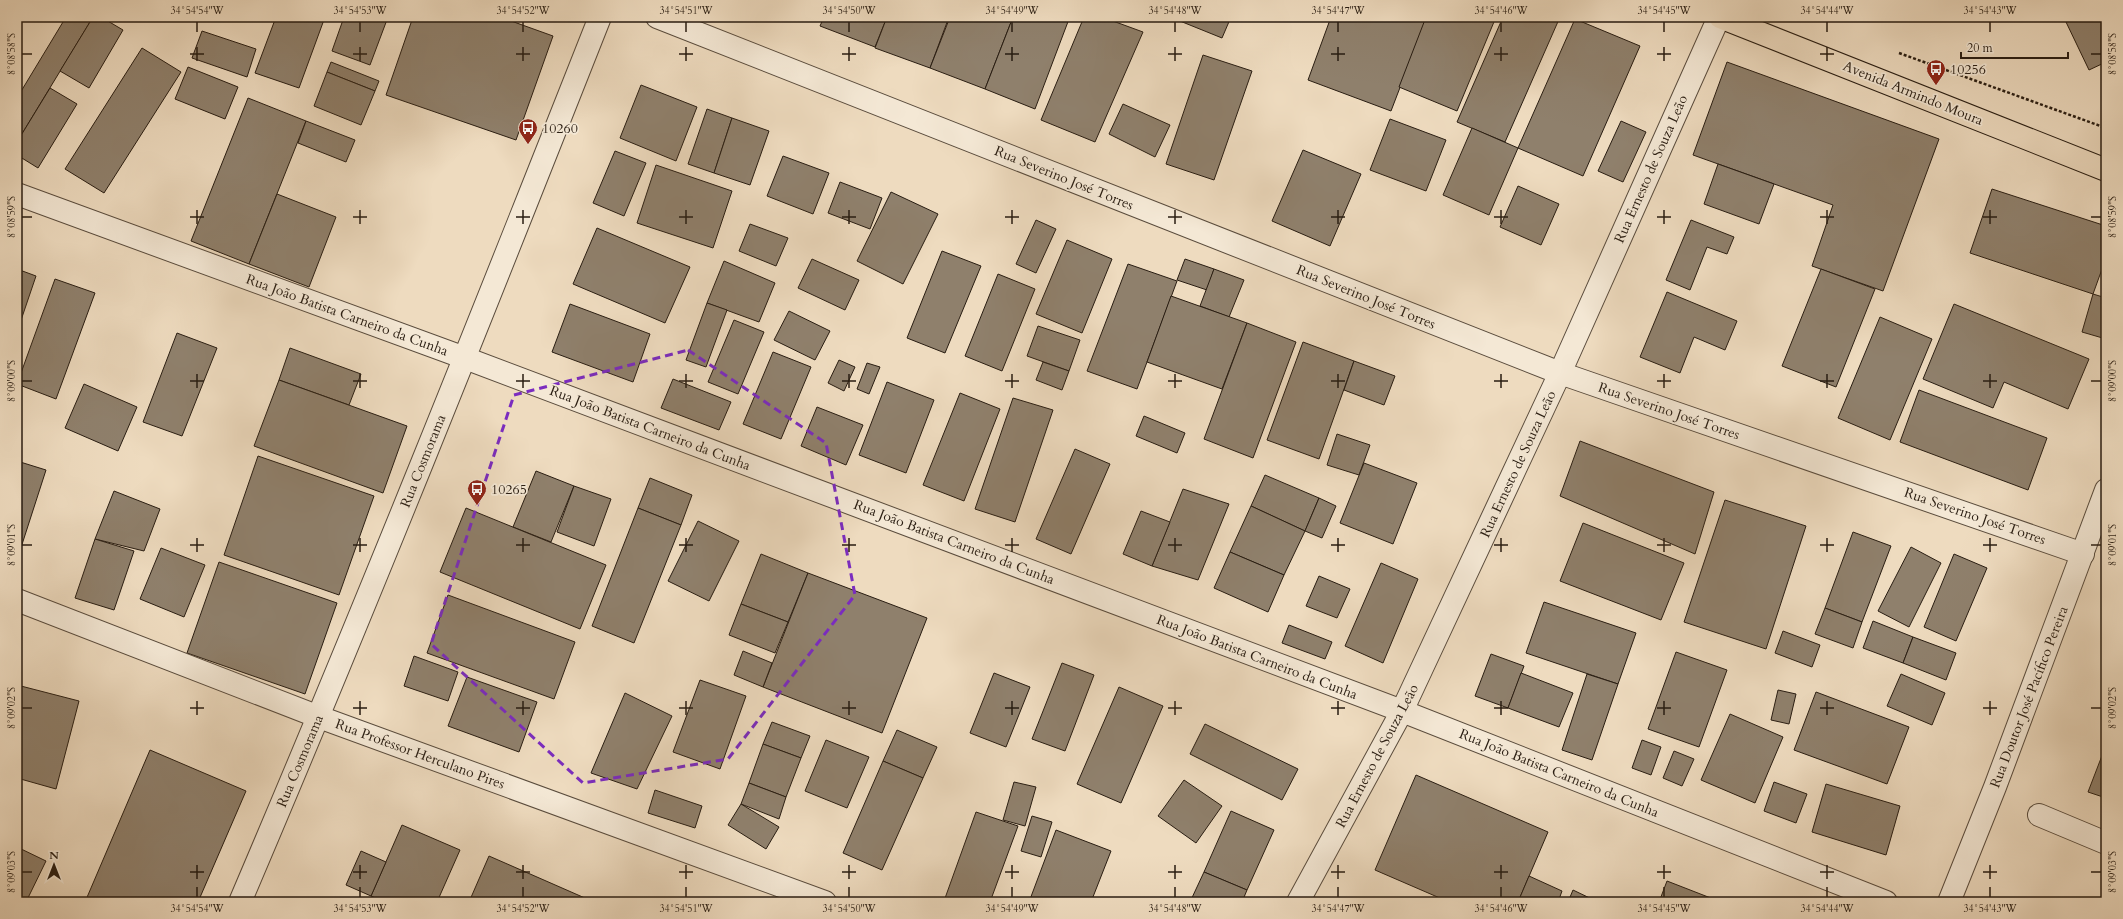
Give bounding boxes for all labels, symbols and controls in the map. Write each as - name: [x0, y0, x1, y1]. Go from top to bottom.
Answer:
- text: 34°54'54"W: [170, 4, 225, 18]
- text: 34°54'53"W: [333, 4, 388, 18]
- text: 34°54'52"W: [496, 4, 551, 18]
- text: 34°54'51"W: [659, 4, 714, 18]
- text: 34°54'50"W: [822, 4, 877, 18]
- text: 34°54'49"W: [985, 4, 1040, 18]
- text: 34°54'48"W: [1148, 4, 1203, 18]
- text: 34°54'47"W: [1311, 4, 1366, 18]
- text: 34°54'46"W: [1474, 4, 1529, 18]
- text: 34°54'45"W: [1637, 4, 1692, 18]
- text: 34°54'44"W: [1800, 4, 1855, 18]
- text: 34°54'43"W: [1963, 4, 2018, 18]
- text: 8°08'58"S: [5, 33, 19, 75]
- text: 8°08'58"S: [2106, 33, 2120, 75]
- scale bar: [1961, 34, 2068, 60]
- text: 20 m: [1967, 40, 1994, 56]
- street label: Avenida Armindo Moura: [1840, 56, 1986, 130]
- bus stop icon: 10256: [1925, 58, 1947, 86]
- place label: 10256: [1950, 60, 1986, 79]
- street label: Rua Ernesto de Souza Leão: [1610, 92, 1692, 246]
- bus stop icon: 10260: [517, 117, 539, 145]
- place label: 10260: [542, 119, 578, 138]
- street label: Rua Severino José Torres: [992, 141, 1137, 215]
- text: 8°08'59"S: [5, 196, 19, 238]
- text: 8°08'59"S: [2106, 196, 2120, 238]
- street label: Rua Severino José Torres: [1294, 260, 1439, 334]
- street label: Rua João Batista Carneiro da Cunha: [243, 270, 451, 360]
- text: 8°09'00"S: [5, 360, 19, 402]
- text: 8°09'00"S: [2106, 360, 2120, 402]
- street label: Rua Severino José Torres: [1596, 378, 1743, 444]
- street label: Rua João Batista Carneiro da Cunha: [547, 381, 753, 475]
- street label: Rua Ernesto de Souza Leão: [1476, 387, 1561, 541]
- street label: Rua Cosmorama: [396, 412, 450, 510]
- bus stop icon: 10265: [466, 478, 488, 506]
- place label: 10265: [491, 480, 527, 499]
- street label: Rua Severino José Torres: [1902, 483, 2049, 549]
- street label: Rua João Batista Carneiro da Cunha: [851, 495, 1057, 589]
- text: 8°09'01"S: [5, 524, 19, 566]
- text: 8°09'01"S: [2106, 524, 2120, 566]
- street label: Rua Doutor José Pacífico Pereira: [1986, 603, 2072, 791]
- street label: Rua João Batista Carneiro da Cunha: [1154, 610, 1360, 704]
- street label: Rua Ernesto de Souza Leão: [1331, 680, 1423, 831]
- text: 8°09'02"S: [5, 687, 19, 729]
- text: 8°09'02"S: [2106, 687, 2120, 729]
- street label: Rua Cosmorama: [272, 712, 328, 810]
- street label: Rua Professor Herculano Pires: [333, 714, 508, 794]
- street label: Rua João Batista Carneiro da Cunha: [1456, 724, 1662, 822]
- north arrow: [34, 845, 74, 885]
- text: N: [49, 848, 59, 863]
- text: 8°09'03"S: [5, 851, 19, 893]
- text: 8°09'03"S: [2106, 851, 2120, 893]
- text: 34°54'54"W: [170, 902, 225, 916]
- text: 34°54'53"W: [333, 902, 388, 916]
- text: 34°54'52"W: [496, 902, 551, 916]
- text: 34°54'51"W: [659, 902, 714, 916]
- text: 34°54'50"W: [822, 902, 877, 916]
- text: 34°54'49"W: [985, 902, 1040, 916]
- text: 34°54'48"W: [1148, 902, 1203, 916]
- text: 34°54'47"W: [1311, 902, 1366, 916]
- text: 34°54'46"W: [1474, 902, 1529, 916]
- text: 34°54'45"W: [1637, 902, 1692, 916]
- text: 34°54'44"W: [1800, 902, 1855, 916]
- text: 34°54'43"W: [1963, 902, 2018, 916]

